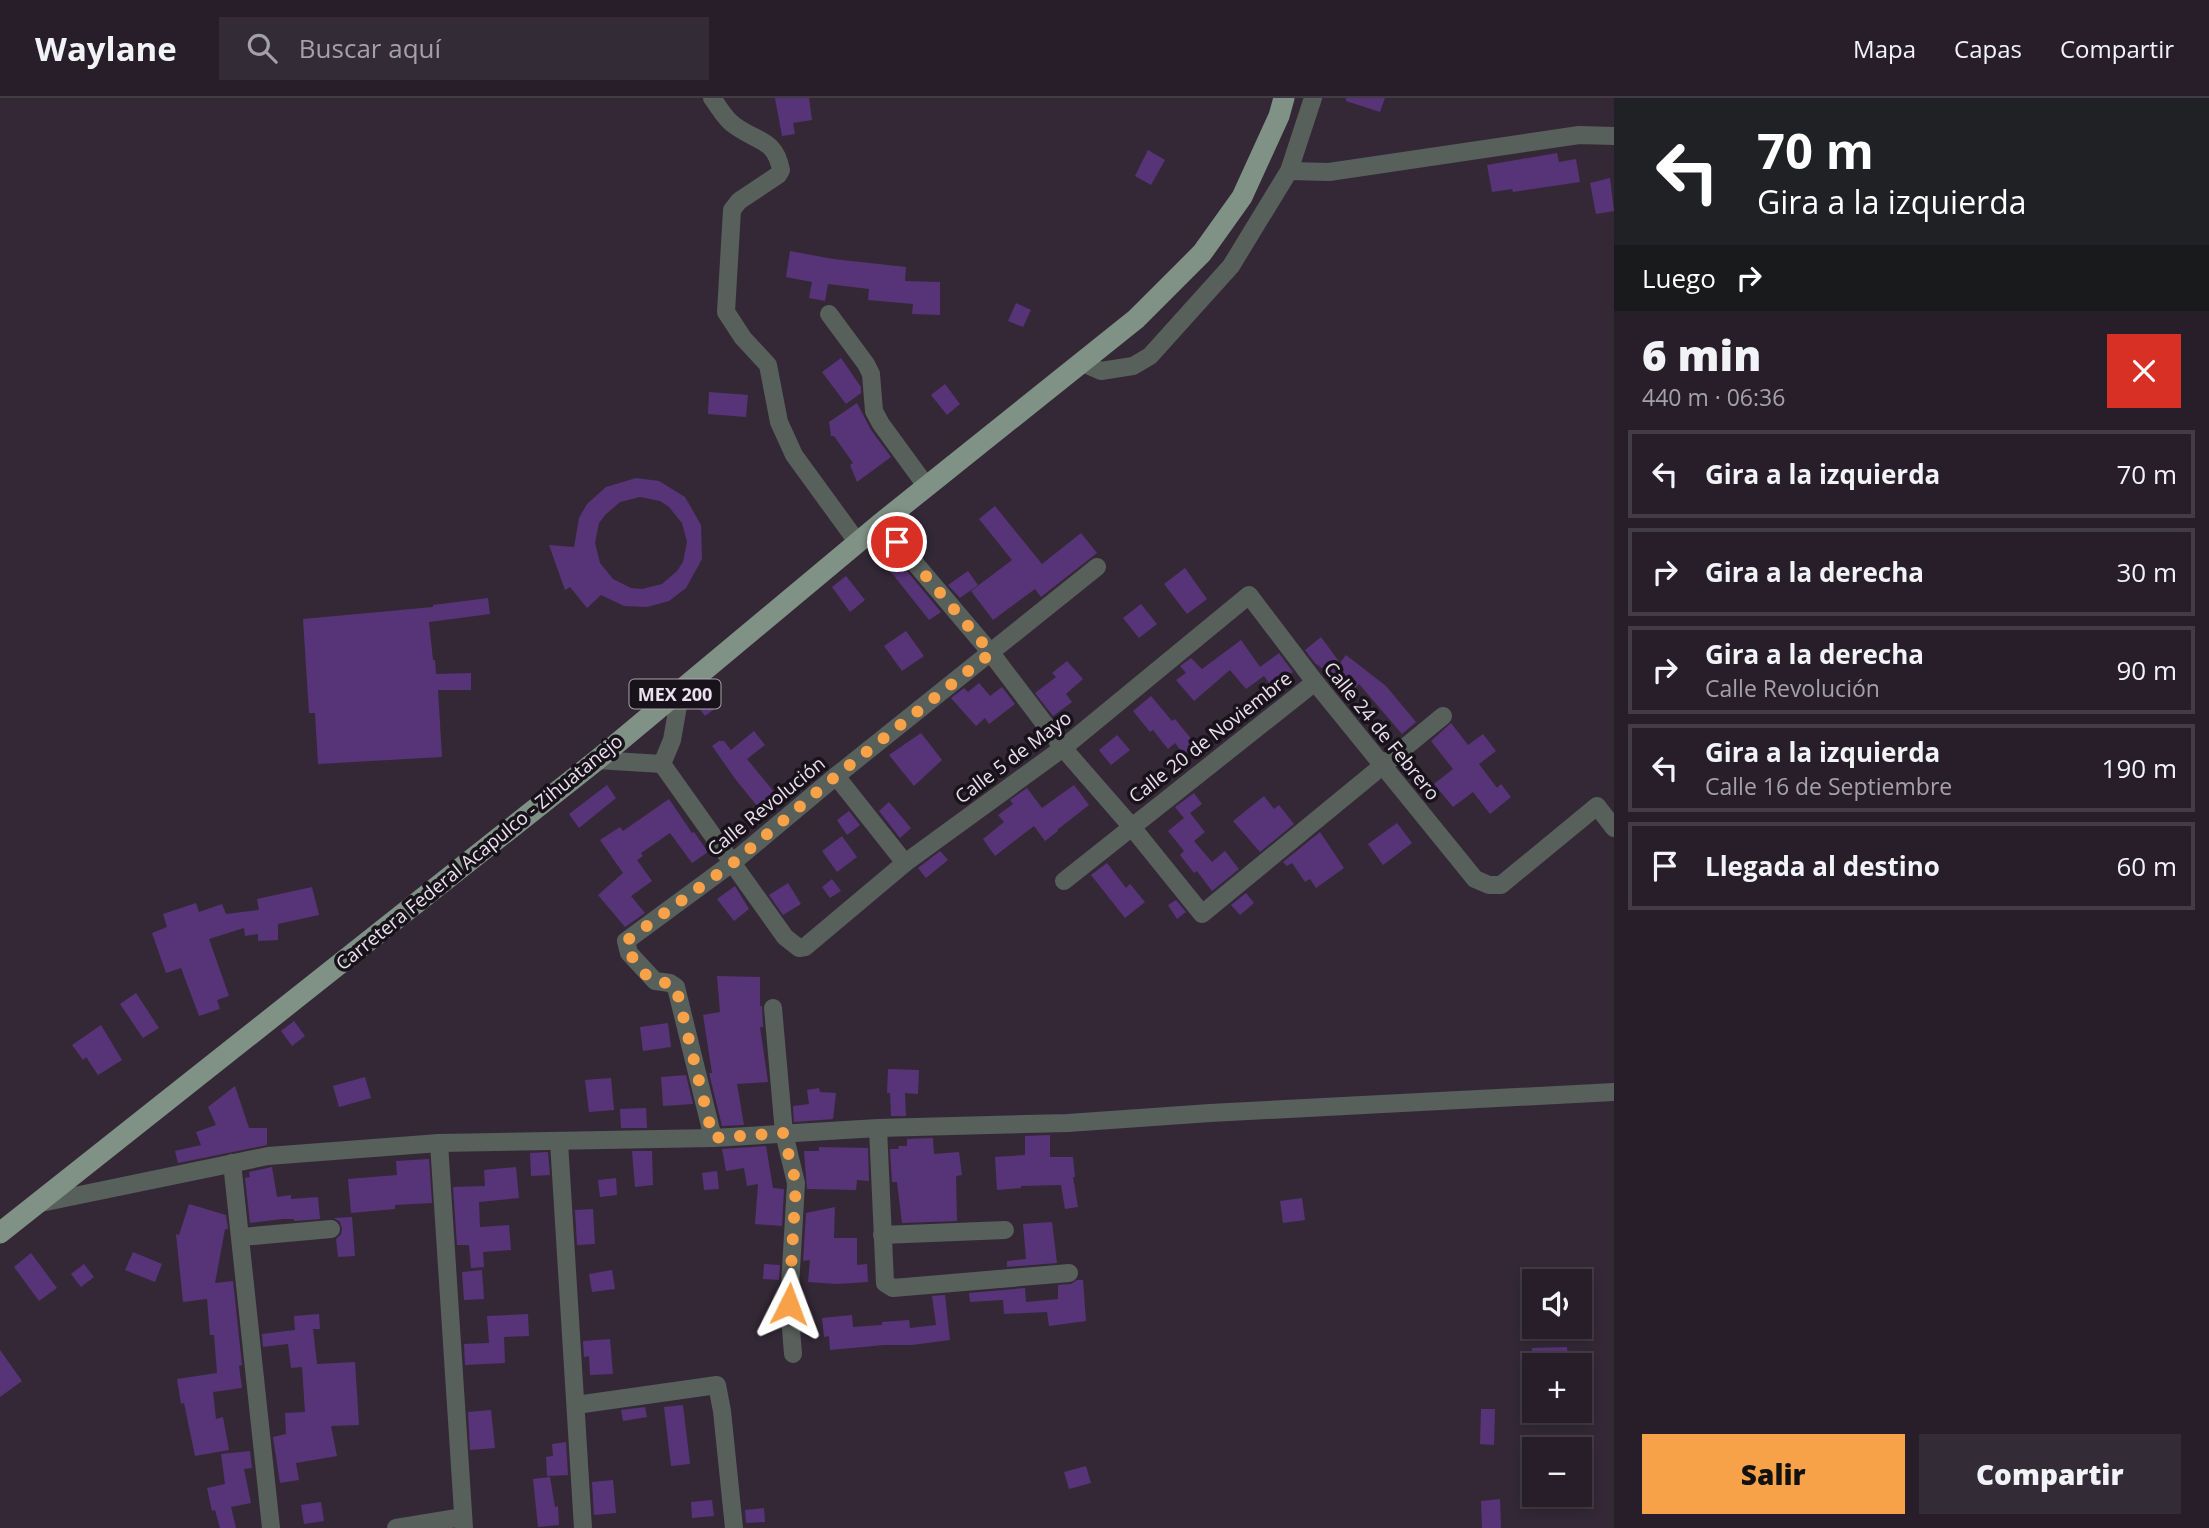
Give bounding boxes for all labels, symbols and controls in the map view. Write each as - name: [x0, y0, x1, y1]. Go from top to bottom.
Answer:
- search box: [219, 17, 709, 80]
- text: Waylane: [35, 26, 177, 71]
- icon: search: [243, 29, 281, 67]
- text: Buscar aquí: [299, 30, 441, 66]
- text: Mapa: [1853, 32, 1916, 65]
- text: Capas: [1954, 32, 2022, 65]
- text: Compartir: [2060, 32, 2174, 65]
- text: 70 m: [1757, 117, 1874, 183]
- icon: left: [1642, 126, 1733, 217]
- text: Gira a la izquierda: [1757, 180, 2027, 223]
- icon: right: [1730, 259, 1768, 297]
- text: Luego: [1642, 260, 1716, 296]
- text: 6 min: [1642, 326, 1761, 383]
- button: close: [2107, 334, 2181, 408]
- text: 440 m · 06:36: [1642, 381, 1785, 413]
- icon: left: [1646, 455, 1684, 493]
- text: Gira a la izquierda: [1705, 456, 1940, 492]
- text: 70 m: [2116, 456, 2177, 492]
- pin: [867, 512, 927, 572]
- icon: arrive: [878, 523, 916, 561]
- icon: right: [1646, 553, 1684, 591]
- text: Gira a la derecha: [1705, 554, 1924, 590]
- text: 30 m: [2116, 554, 2177, 590]
- text: Gira a la derecha: [1705, 636, 1924, 672]
- icon: right: [1646, 651, 1684, 689]
- text: 90 m: [2116, 652, 2177, 688]
- street label: Calle 24 de Febrero: [1318, 656, 1446, 806]
- street label: Calle 20 de Noviembre: [1123, 665, 1297, 809]
- text: Calle Revolución: [1705, 672, 1880, 704]
- road number: MEX 200: [630, 680, 720, 708]
- street label: Calle 5 de Mayo: [950, 705, 1076, 809]
- street label: Carretera Federal Acapulco - Zihuatanejo: [330, 728, 628, 976]
- text: Gira a la izquierda: [1705, 734, 1940, 770]
- icon: left: [1646, 749, 1684, 787]
- street label: Calle Revolución: [702, 750, 830, 862]
- text: 190 m: [2102, 750, 2177, 786]
- text: Calle 16 de Septiembre: [1705, 770, 1952, 802]
- icon: arrive: [1646, 847, 1684, 885]
- text: Llegada al destino: [1705, 848, 1940, 884]
- text: 60 m: [2116, 848, 2177, 884]
- position arrow: [752, 1267, 826, 1341]
- map controls: [1522, 1269, 1592, 1507]
- button: sound: [1522, 1269, 1592, 1339]
- button: +: [1522, 1353, 1592, 1423]
- button: Salir: [1642, 1434, 1905, 1514]
- button: Compartir: [1919, 1434, 2181, 1514]
- button: −: [1522, 1437, 1592, 1507]

